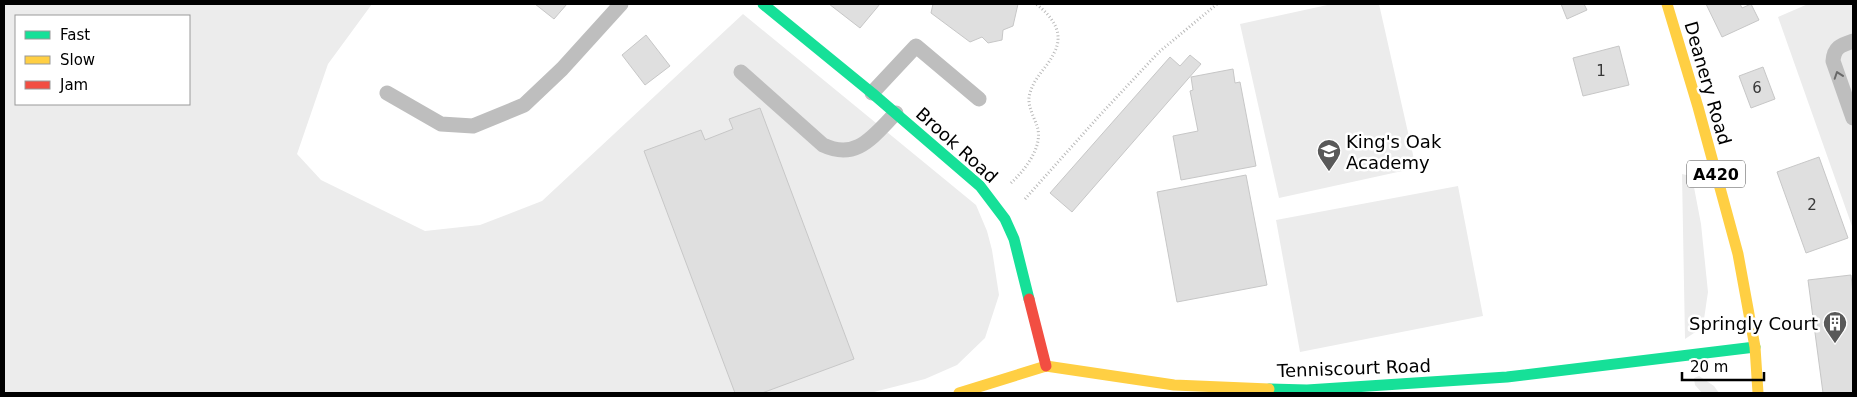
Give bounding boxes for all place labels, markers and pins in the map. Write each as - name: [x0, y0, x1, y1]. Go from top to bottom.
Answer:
- place label: King's Oak Academy: [1346, 131, 1442, 173]
- school or university icon: King's Oak Academy: [1316, 138, 1342, 172]
- building icon: Springly Court: [1822, 310, 1848, 344]
- place label: Springly Court: [1689, 313, 1818, 334]

